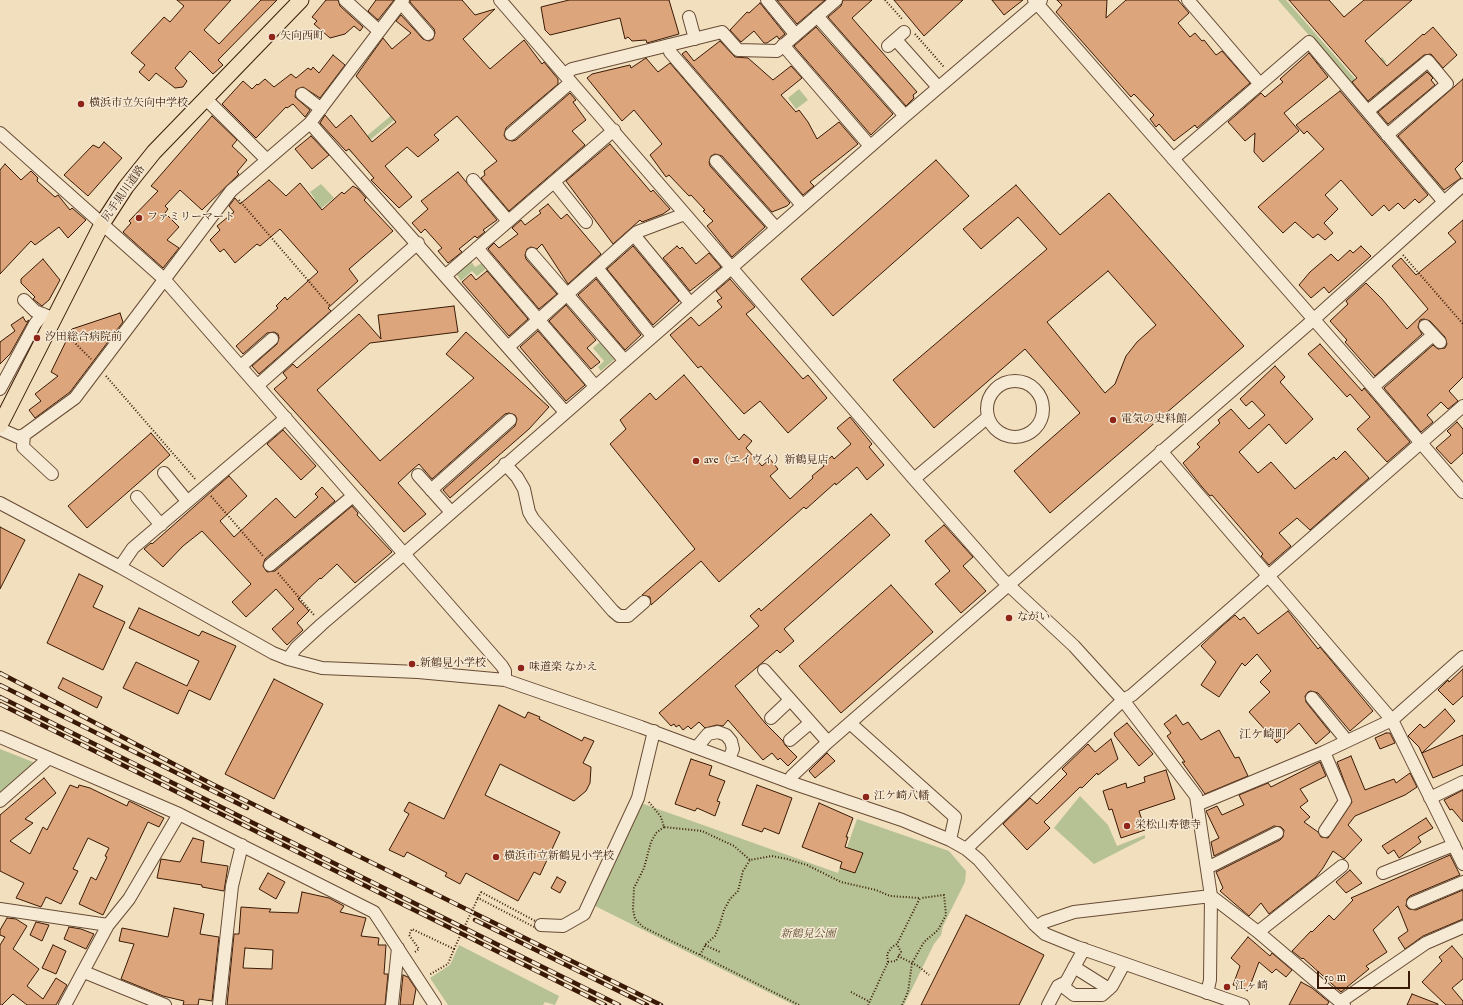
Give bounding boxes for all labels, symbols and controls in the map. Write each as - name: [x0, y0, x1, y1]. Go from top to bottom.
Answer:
- place label: 矢向西町: [280, 30, 324, 44]
- marker: 矢向西町: [267, 32, 277, 42]
- place label: 横浜市立矢向中学校: [89, 97, 188, 111]
- marker: 横浜市立矢向中学校: [76, 99, 86, 109]
- street label: 尻手黒川道路: [100, 163, 148, 225]
- place label: ファミリーマート: [147, 211, 235, 225]
- marker: ファミリーマート: [134, 213, 144, 223]
- place label: 汐田総合病院前: [45, 331, 122, 345]
- marker: 汐田総合病院前: [32, 333, 42, 343]
- place label: 電気の史料館: [1121, 413, 1187, 427]
- marker: 電気の史料館: [1108, 415, 1118, 425]
- place label: ave（エイヴイ）新鶴見店: [704, 454, 829, 468]
- marker: ave（エイヴイ）新鶴見店: [691, 456, 701, 466]
- place label: ながい: [1017, 611, 1050, 625]
- marker: ながい: [1004, 613, 1014, 623]
- place label: 新鶴見小学校: [420, 657, 486, 671]
- marker: 新鶴見小学校: [407, 659, 417, 669]
- place label: 味道楽 なかえ: [529, 661, 597, 675]
- marker: 味道楽 なかえ: [516, 663, 526, 673]
- district label: 江ケ崎町: [1239, 729, 1287, 743]
- place label: 江ケ崎八幡: [874, 790, 929, 804]
- marker: 江ケ崎八幡: [861, 792, 871, 802]
- place label: 栄松山寿徳寺: [1135, 819, 1201, 833]
- marker: 栄松山寿徳寺: [1122, 821, 1132, 831]
- place label: 横浜市立新鶴見小学校: [504, 850, 614, 864]
- marker: 横浜市立新鶴見小学校: [491, 852, 501, 862]
- park label: 新鶴見公園: [781, 928, 835, 942]
- scale bar: [1319, 963, 1412, 989]
- text: 50 m: [1324, 970, 1346, 985]
- place label: 江ヶ崎: [1235, 980, 1268, 994]
- marker: 江ヶ崎: [1222, 982, 1232, 992]

